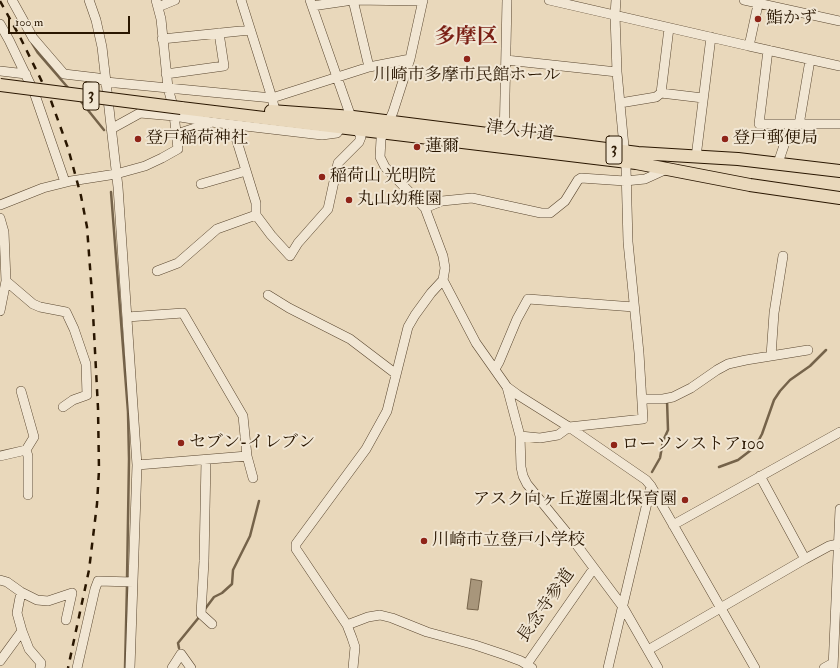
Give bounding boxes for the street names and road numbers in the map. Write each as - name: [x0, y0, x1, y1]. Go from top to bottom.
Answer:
- road number: 3: [83, 82, 99, 110]
- street label: 津久井道: [485, 118, 555, 146]
- road number: 3: [606, 136, 622, 164]
- street label: 長念寺参道: [514, 565, 580, 647]

